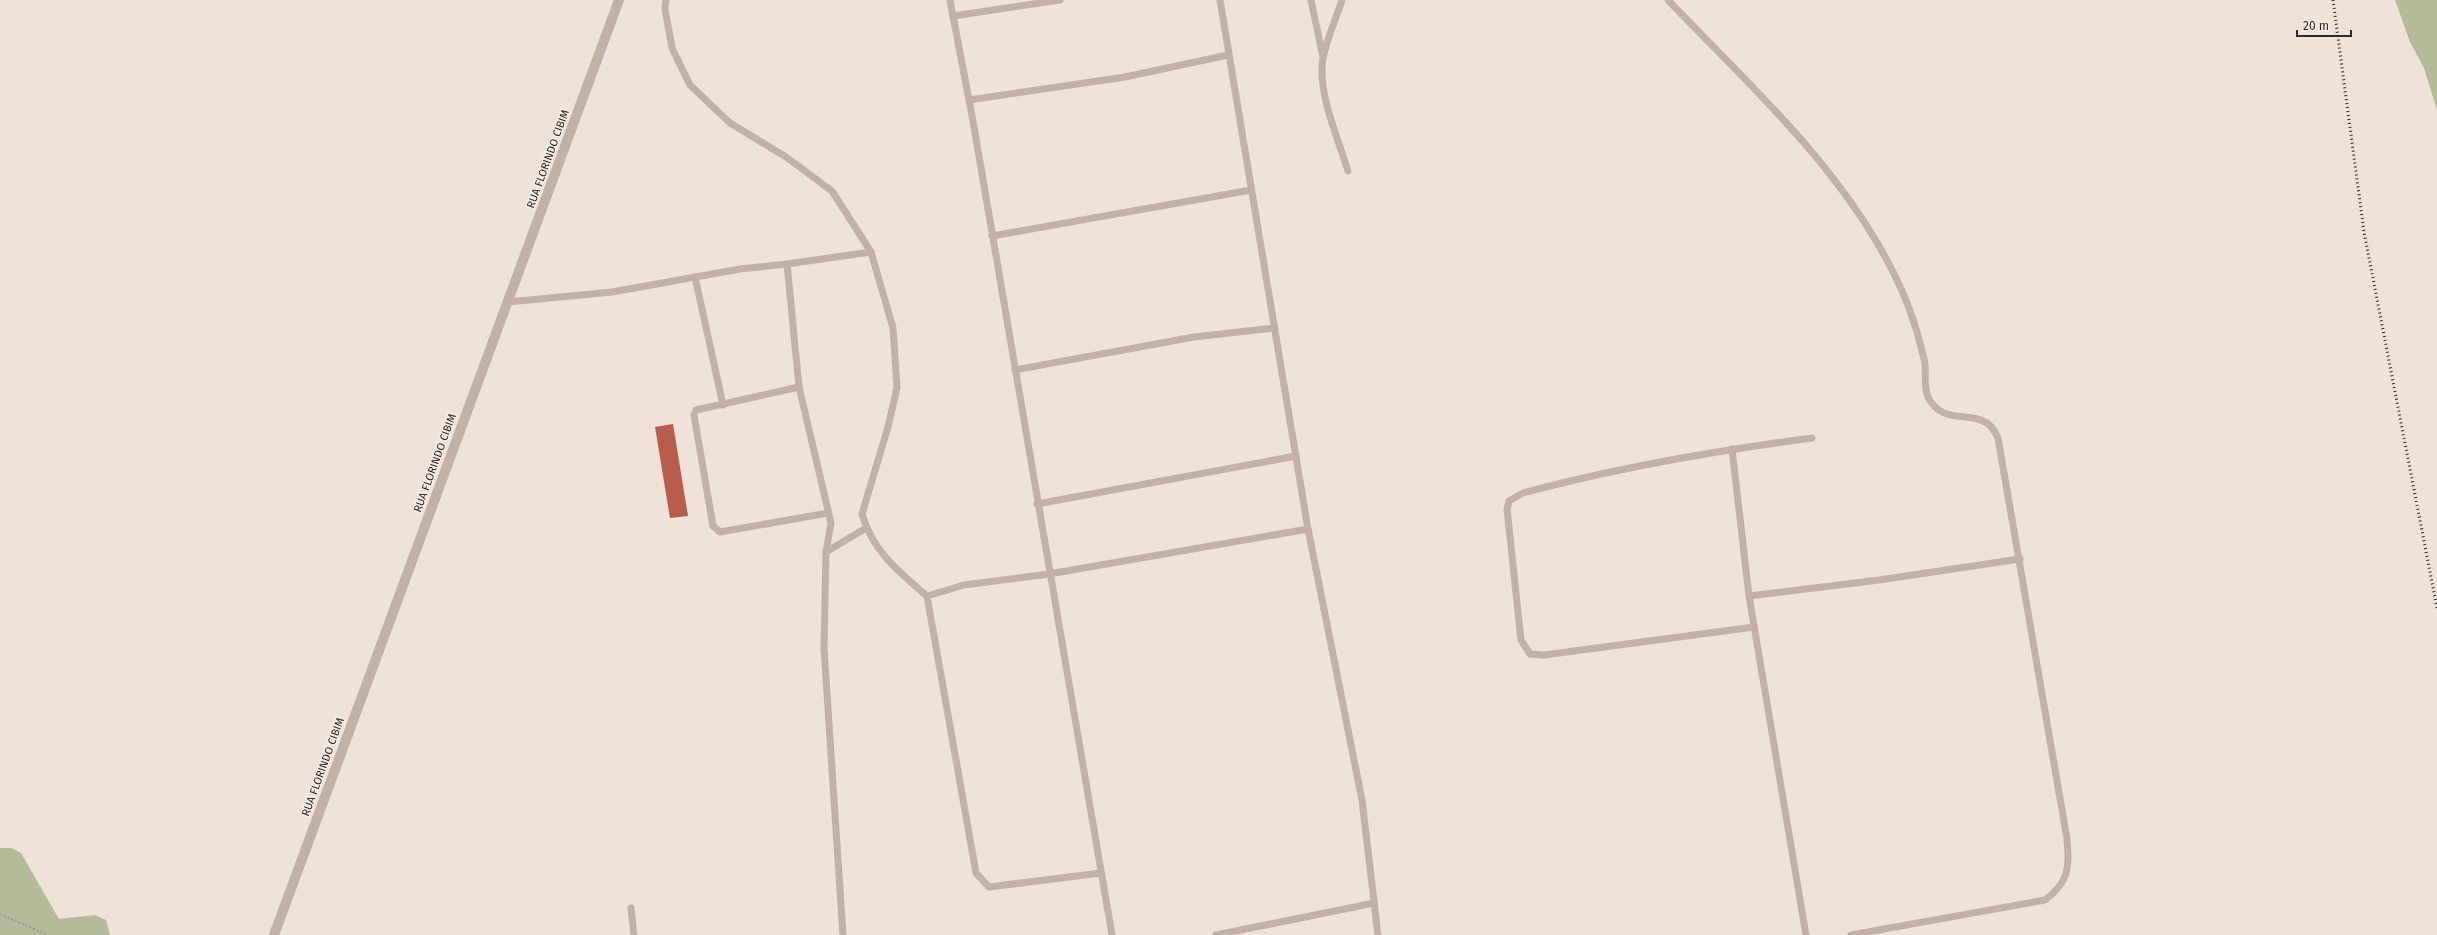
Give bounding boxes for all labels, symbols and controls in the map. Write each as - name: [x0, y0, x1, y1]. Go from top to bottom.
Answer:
- scale bar: [2297, 12, 2351, 38]
- text: 20 m: [2303, 19, 2329, 33]
- street label: RUA FLORINDO CIBIM: [524, 108, 572, 210]
- street label: RUA FLORINDO CIBIM: [411, 412, 459, 514]
- street label: RUA FLORINDO CIBIM: [299, 716, 347, 818]

